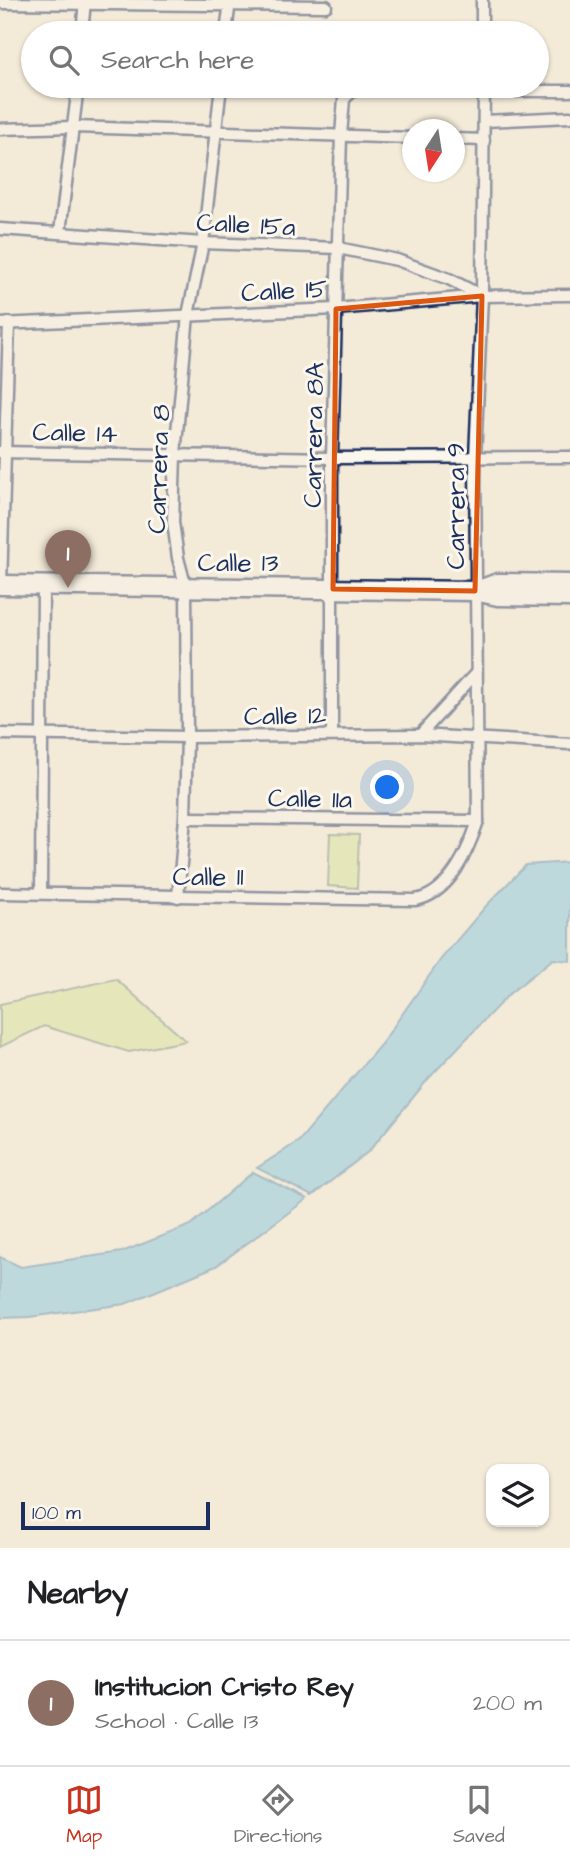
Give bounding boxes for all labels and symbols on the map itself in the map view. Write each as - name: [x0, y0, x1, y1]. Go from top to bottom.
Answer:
- north arrow: [402, 119, 465, 182]
- street label: Calle 15a: [195, 204, 296, 246]
- street label: Calle 15: [240, 271, 328, 311]
- street label: Carrera 8A: [295, 361, 333, 508]
- street label: Carrera 8: [139, 404, 179, 534]
- street label: Calle 14: [32, 414, 118, 452]
- street label: Carrera 9: [438, 442, 474, 570]
- pin: 1: [45, 530, 91, 588]
- street label: Calle 13: [198, 545, 278, 581]
- street label: Calle 12: [243, 697, 327, 735]
- your location: [370, 770, 404, 804]
- street label: Calle 11a: [268, 780, 352, 818]
- street label: Calle 11: [173, 859, 243, 895]
- scale bar: [21, 1499, 210, 1531]

